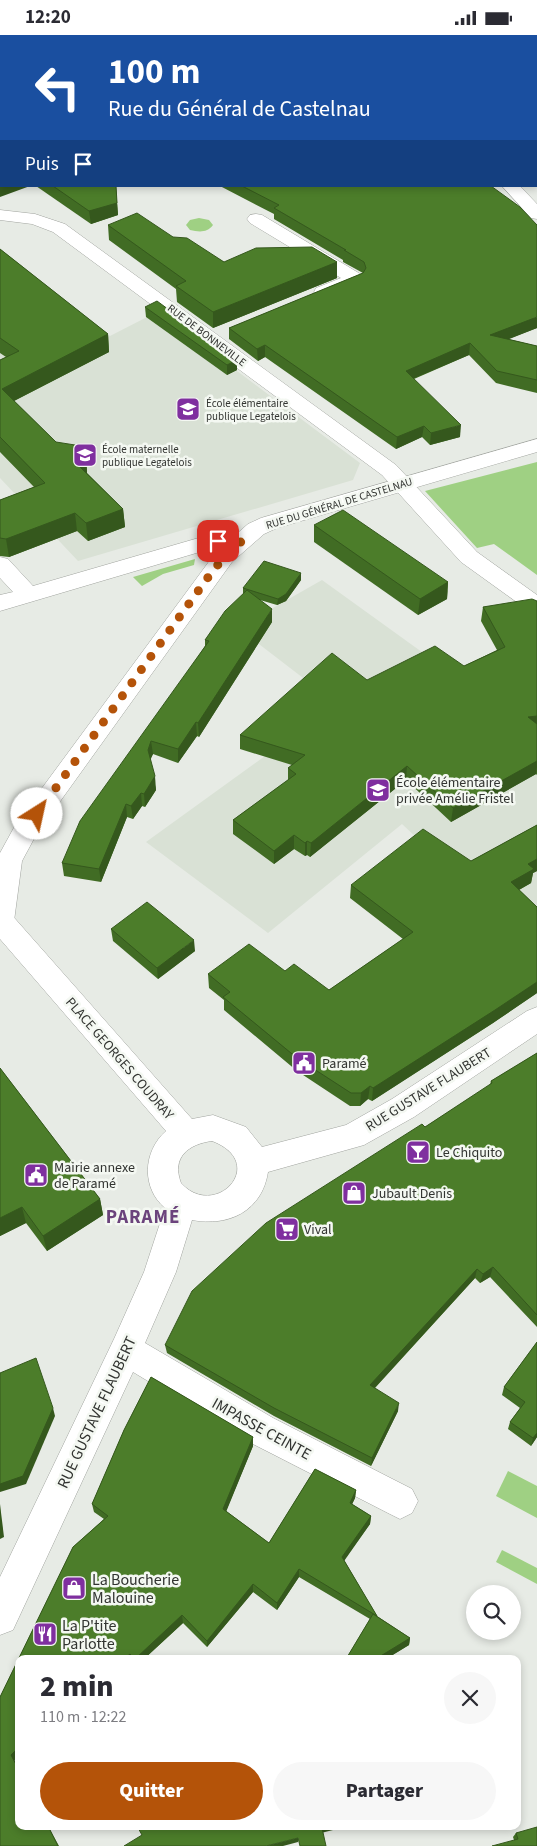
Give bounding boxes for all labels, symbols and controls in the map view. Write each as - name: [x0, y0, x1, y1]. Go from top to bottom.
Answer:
- text: 12:20: [25, 4, 71, 31]
- text: 100 m: [108, 47, 200, 97]
- icon: left: [25, 55, 90, 120]
- text: Rue du Général de Castelnau: [108, 93, 371, 125]
- icon: arrive: [69, 150, 97, 178]
- text: Puis: [25, 151, 59, 178]
- street label: RUE DE BONNEVILLE: [164, 301, 249, 370]
- school or university icon: École élémentaire publique Legatelois: [175, 396, 201, 422]
- place label: École élémentaire publique Legatelois: [206, 396, 296, 424]
- school or university icon: École maternelle publique Legatelois: [72, 442, 98, 468]
- place label: École maternelle publique Legatelois: [102, 442, 192, 470]
- street label: RUE DU GÉNÉRAL DE CASTELNAU: [264, 474, 414, 533]
- pin: [197, 520, 239, 562]
- icon: arrive: [204, 527, 232, 555]
- place label: École élémentaire privée Amélie Fristel: [396, 773, 514, 809]
- school or university icon: École élémentaire privée Amélie Fristel: [365, 777, 391, 803]
- position arrow: [10, 787, 62, 839]
- street label: PLACE GEORGES COUDRAY: [60, 993, 178, 1125]
- street label: RUE GUSTAVE FLAUBERT: [362, 1043, 496, 1137]
- public building icon: Paramé: [291, 1050, 317, 1076]
- place label: Paramé: [322, 1054, 367, 1074]
- bar icon: Le Chiquito: [405, 1139, 431, 1165]
- place label: Le Chiquito: [436, 1143, 502, 1163]
- place label: Mairie annexe de Paramé: [54, 1158, 135, 1194]
- public building icon: Mairie annexe de Paramé: [23, 1162, 49, 1188]
- shop icon: Jubault Denis: [341, 1180, 367, 1206]
- place label: Jubault Denis: [372, 1184, 452, 1204]
- district label: PARAMÉ: [106, 1204, 180, 1231]
- supermarket icon: Vival: [274, 1216, 300, 1242]
- place label: Vival: [304, 1220, 332, 1240]
- street label: RUE GUSTAVE FLAUBERT: [52, 1332, 142, 1492]
- street label: IMPASSE CEINTE: [208, 1392, 315, 1465]
- place label: La Boucherie Malouine: [92, 1569, 179, 1609]
- shop icon: La Boucherie Malouine: [61, 1575, 87, 1601]
- map controls: [466, 1585, 521, 1640]
- button: search: [466, 1585, 521, 1640]
- place label: La P'tite Parlotte: [62, 1615, 117, 1655]
- restaurant icon: La P'tite Parlotte: [32, 1621, 58, 1647]
- text: 2 min: [40, 1665, 114, 1708]
- button: close: [444, 1672, 496, 1724]
- text: 110 m · 12:22: [40, 1706, 127, 1728]
- button: Quitter: [40, 1762, 263, 1820]
- button: Partager: [273, 1762, 496, 1820]

